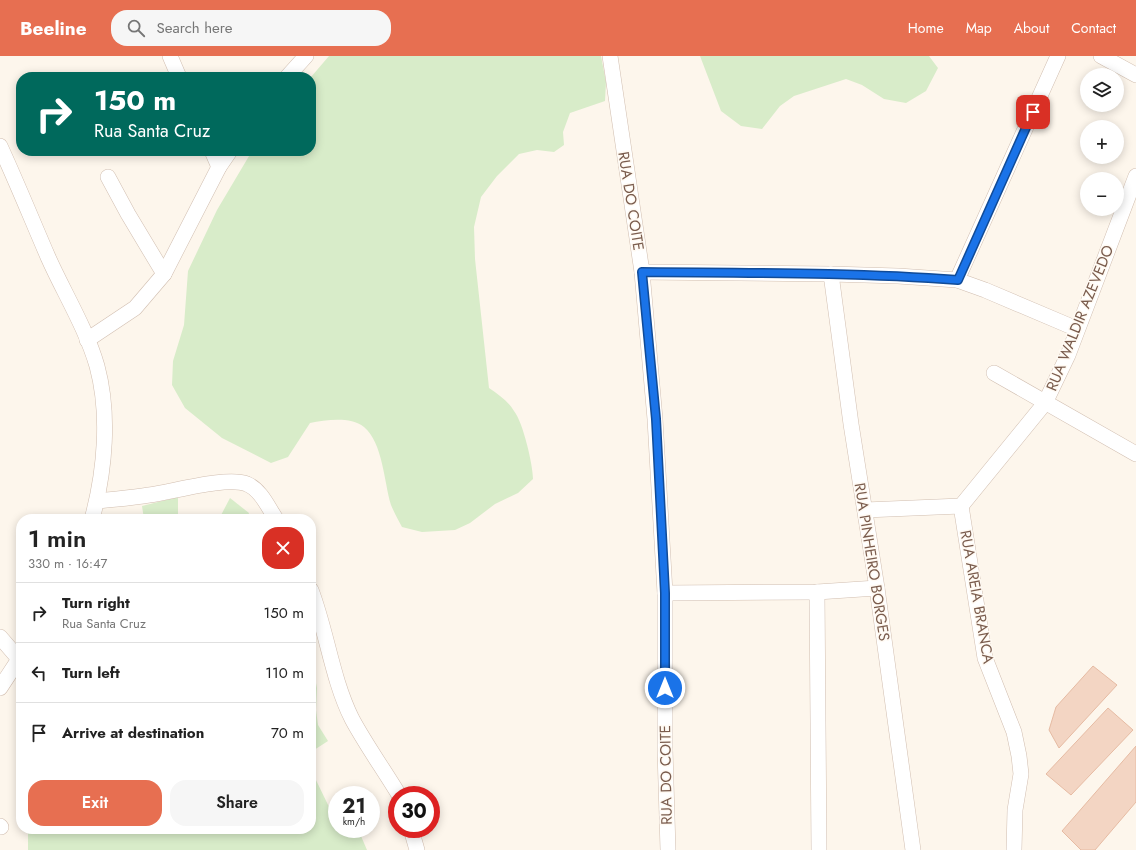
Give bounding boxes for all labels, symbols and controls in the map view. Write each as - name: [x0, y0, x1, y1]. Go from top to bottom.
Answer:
- search box: [111, 10, 391, 46]
- text: Beeline: [20, 15, 87, 42]
- icon: search: [125, 17, 147, 39]
- text: Search here: [157, 17, 232, 39]
- text: Home: [908, 18, 944, 38]
- text: Map: [966, 18, 992, 38]
- text: About: [1014, 18, 1049, 38]
- text: Contact: [1071, 18, 1116, 38]
- map controls: [1080, 68, 1124, 216]
- button: layers: [1080, 68, 1124, 112]
- text: 150 m: [94, 80, 176, 121]
- icon: right: [28, 88, 80, 140]
- pin: [1016, 95, 1050, 129]
- icon: arrive: [1022, 101, 1044, 123]
- text: Rua Santa Cruz: [94, 118, 210, 144]
- button: +: [1080, 120, 1124, 164]
- street label: RUA DO COITE: [612, 150, 650, 252]
- button: −: [1080, 172, 1124, 216]
- street label: RUA WALDIR AZEVEDO: [1041, 242, 1119, 394]
- street label: RUA PINHEIRO BORGES: [849, 481, 895, 643]
- text: 1 min: [28, 521, 86, 556]
- button: close: [262, 527, 304, 569]
- street label: RUA AREIA BRANCA: [954, 529, 1000, 666]
- text: 330 m · 16:47: [28, 554, 107, 573]
- text: Turn right: [62, 592, 130, 614]
- icon: right: [28, 602, 50, 624]
- text: 150 m: [264, 602, 304, 624]
- text: Rua Santa Cruz: [62, 614, 146, 633]
- icon: left: [28, 662, 50, 684]
- text: Turn left: [62, 662, 120, 684]
- text: 110 m: [265, 662, 304, 684]
- position arrow: [644, 667, 686, 709]
- icon: arrive: [28, 722, 50, 744]
- text: Arrive at destination: [62, 722, 204, 744]
- text: 70 m: [271, 722, 304, 744]
- street label: RUA DO COITE: [654, 725, 678, 825]
- button: Exit: [28, 780, 162, 826]
- button: Share: [170, 780, 304, 826]
- speed limit sign: 30: [388, 786, 440, 838]
- text: 21: [342, 792, 366, 821]
- text: km/h: [343, 814, 365, 829]

